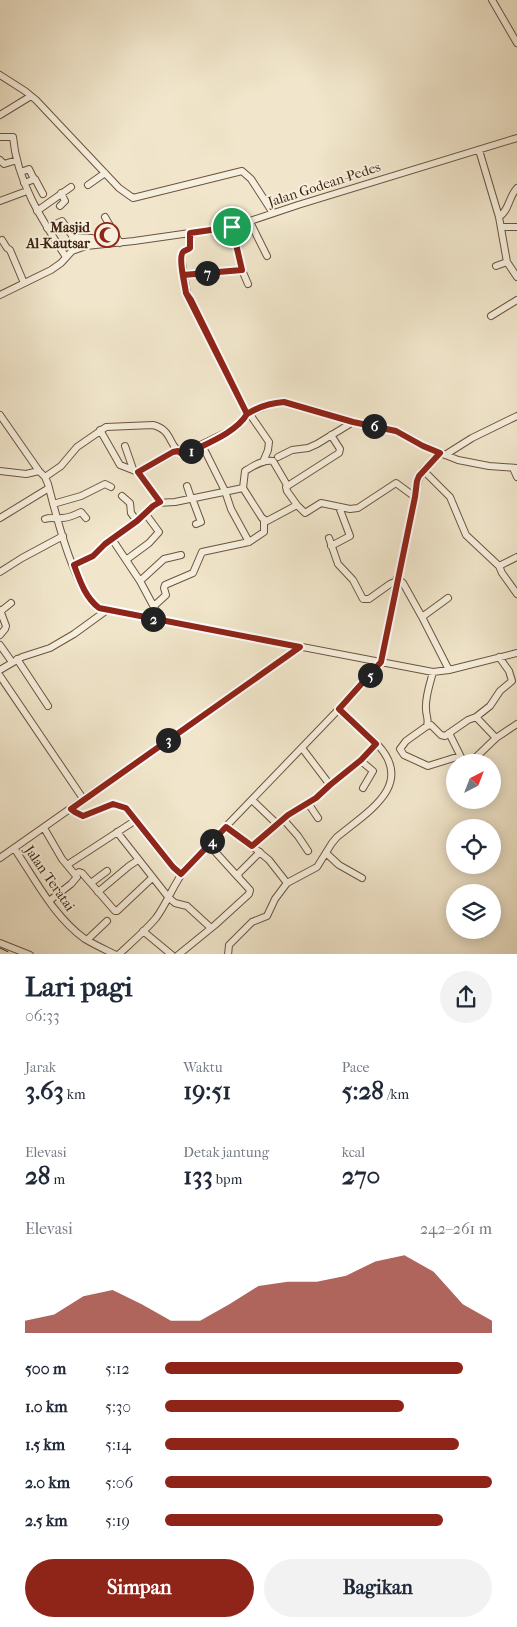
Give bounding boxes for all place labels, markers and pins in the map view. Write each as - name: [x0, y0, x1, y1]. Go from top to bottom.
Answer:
- pin: [211, 206, 253, 248]
- place label: Masjid Al-Kautsar: [25, 219, 91, 252]
- mosque icon: Masjid Al-Kautsar: [94, 222, 120, 248]
- pin: 7: [194, 260, 220, 286]
- pin: 6: [362, 414, 386, 438]
- pin: 1: [178, 438, 204, 464]
- pin: 2: [140, 606, 166, 632]
- pin: 5: [358, 662, 382, 688]
- pin: 3: [156, 728, 180, 752]
- pin: 4: [200, 828, 224, 854]

